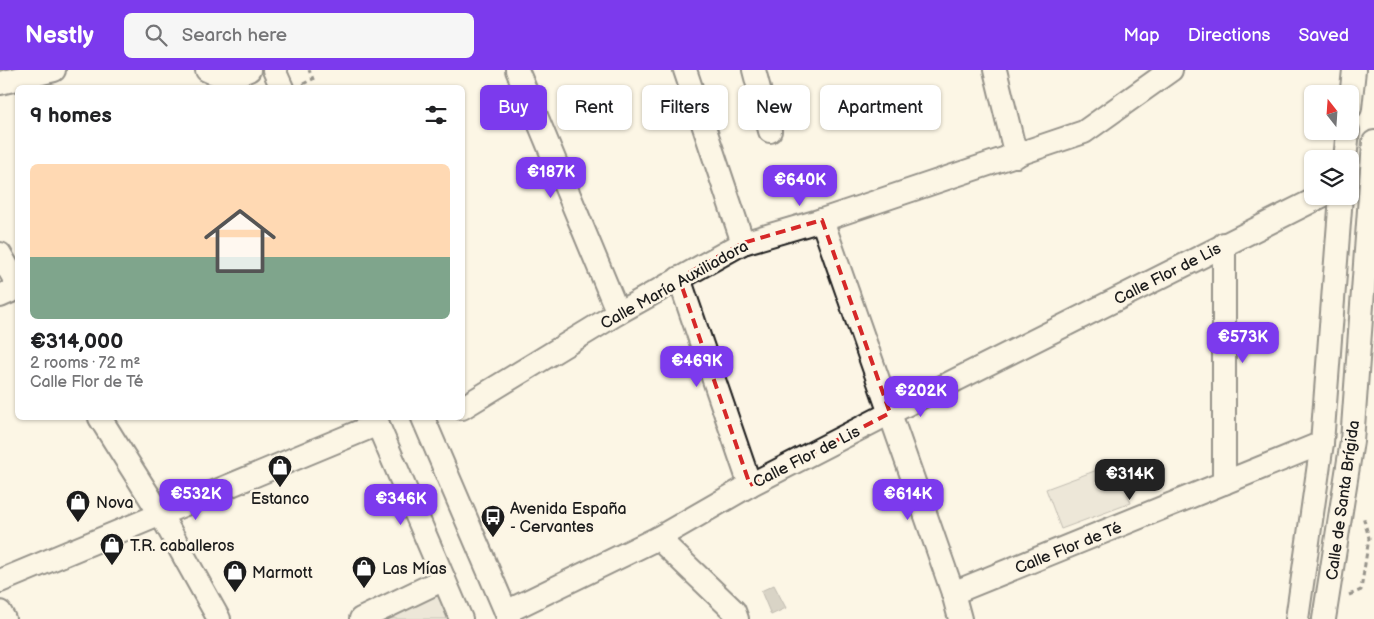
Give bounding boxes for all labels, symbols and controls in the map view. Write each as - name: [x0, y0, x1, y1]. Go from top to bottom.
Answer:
- search box: [124, 13, 474, 58]
- text: Nestly: [25, 21, 94, 50]
- icon: search: [142, 21, 170, 49]
- text: Search here: [182, 24, 287, 47]
- text: Map: [1124, 25, 1160, 46]
- text: Directions: [1188, 25, 1270, 46]
- text: Saved: [1298, 25, 1349, 46]
- chip: Buy: [480, 85, 547, 130]
- chip: Rent: [557, 85, 632, 130]
- chip: Filters: [642, 85, 728, 130]
- chip: New: [738, 85, 810, 130]
- chip: Apartment: [820, 85, 941, 130]
- north arrow: [1304, 85, 1359, 140]
- map controls: [1304, 85, 1359, 205]
- icon: filters: [422, 101, 450, 129]
- text: 9 homes: [30, 103, 112, 128]
- button: layers: [1304, 150, 1359, 205]
- pin: €187K: [516, 156, 586, 199]
- text: €187K: [527, 163, 575, 182]
- pin: €640K: [765, 164, 835, 207]
- text: €640K: [774, 171, 826, 190]
- icon: home: [195, 196, 285, 286]
- street label: Calle María Auxiliadora: [598, 237, 752, 334]
- street label: Calle Flor de Lis: [1111, 239, 1224, 309]
- pin: €573K: [1208, 322, 1278, 364]
- text: €573K: [1218, 328, 1268, 347]
- text: €314,000: [30, 329, 123, 354]
- pin: €469K: [662, 346, 732, 388]
- text: €469K: [671, 352, 723, 371]
- text: 2 rooms · 72 m²: [30, 354, 140, 373]
- text: Calle Flor de Té: [30, 373, 144, 392]
- pin: €202K: [886, 376, 956, 418]
- text: €202K: [895, 382, 947, 401]
- street label: Calle de Santa Brígida: [1323, 419, 1364, 581]
- street label: Calle Flor de Lis: [750, 422, 863, 492]
- shop icon: Estanco: [267, 454, 293, 488]
- pin: €314K: [1095, 458, 1165, 501]
- text: €314K: [1106, 465, 1154, 484]
- pin: €532K: [161, 478, 231, 521]
- pin: €614K: [873, 478, 943, 521]
- pin: €346K: [366, 484, 436, 526]
- text: €532K: [170, 485, 222, 504]
- text: €614K: [884, 485, 932, 504]
- shop icon: Nova: [65, 489, 91, 523]
- place label: Estanco: [251, 490, 309, 509]
- text: €346K: [375, 490, 427, 509]
- place label: Nova: [96, 494, 134, 513]
- place label: Avenida España - Cervantes: [510, 500, 627, 537]
- bus stop icon: Avenida España - Cervantes: [480, 504, 506, 538]
- street label: Calle Flor de Té: [1012, 518, 1125, 578]
- shop icon: T.R. caballeros: [99, 532, 125, 566]
- place label: T.R. caballeros: [130, 537, 234, 556]
- shop icon: Las Mías: [351, 555, 377, 589]
- shop icon: Marmott: [222, 559, 248, 593]
- place label: Las Mías: [382, 560, 447, 579]
- place label: Marmott: [252, 564, 313, 583]

